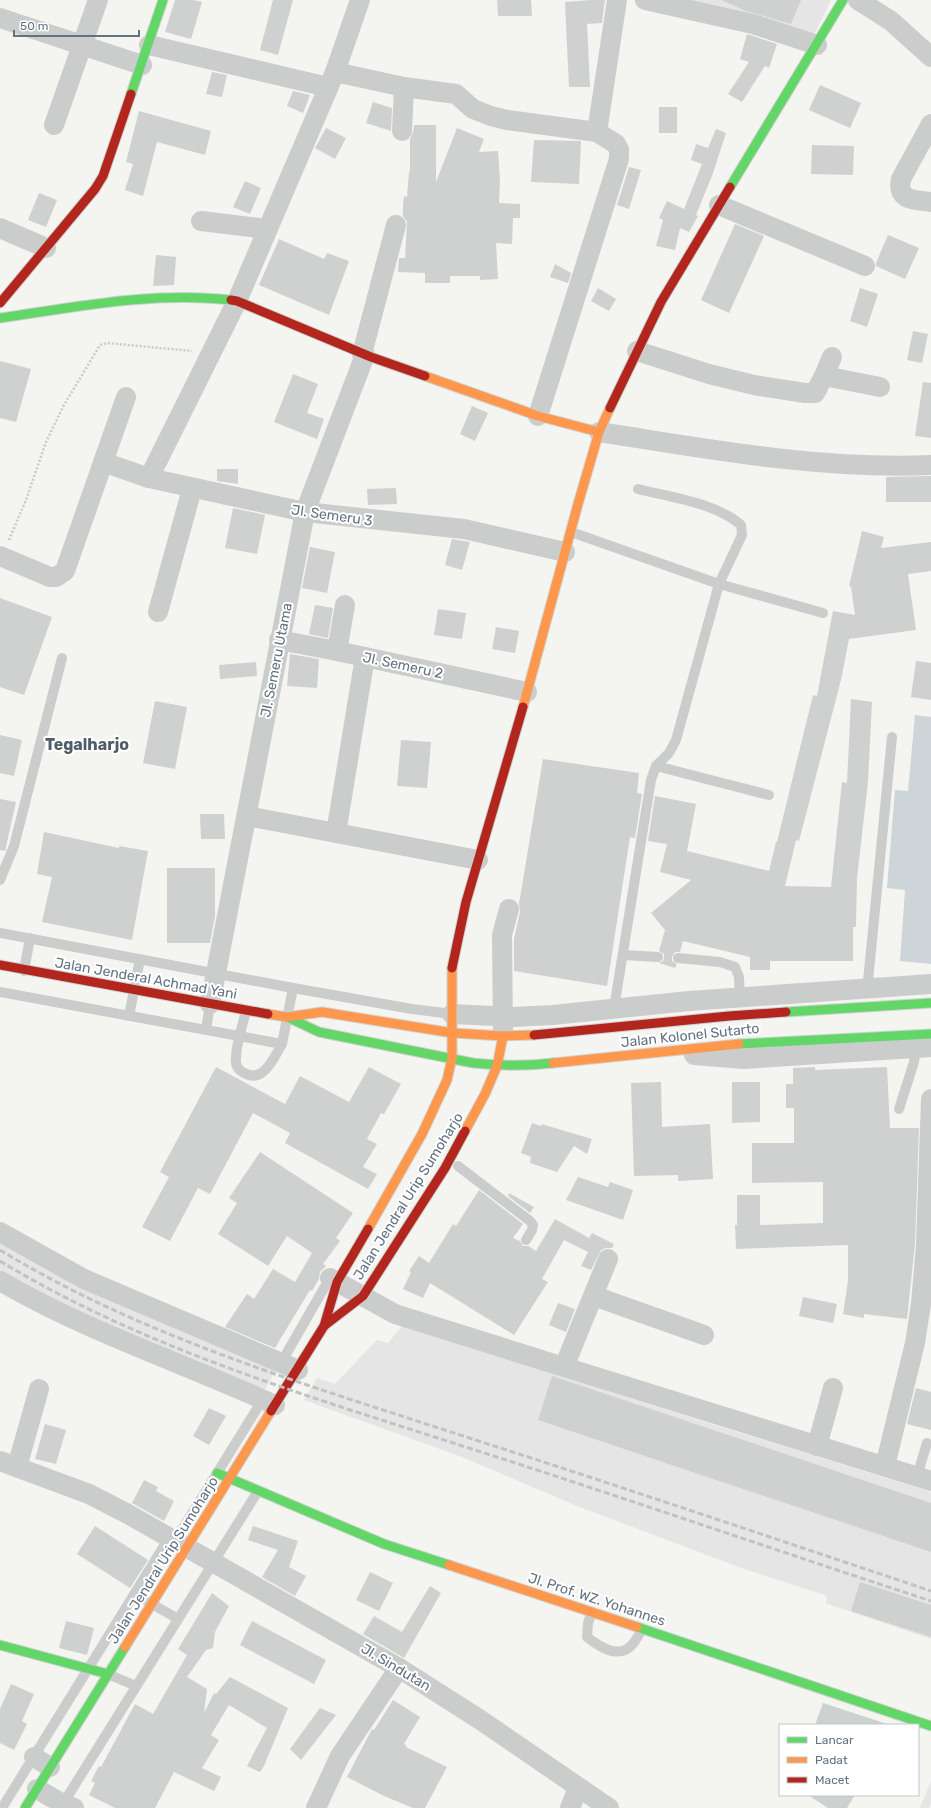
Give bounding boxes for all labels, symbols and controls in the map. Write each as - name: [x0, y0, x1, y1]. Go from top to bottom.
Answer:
- scale bar: [14, 12, 139, 38]
- text: 50 m: [20, 19, 48, 33]
- street label: Jl. Semeru 3: [290, 501, 374, 530]
- street label: Jl. Semeru Utama: [257, 601, 296, 719]
- street label: Jl. Semeru 2: [361, 649, 445, 682]
- district label: Tegalharjo: [45, 735, 129, 754]
- street label: Jalan Jenderal Achmad Yani: [53, 954, 238, 1003]
- street label: Jalan Kolonel Sutarto: [620, 1020, 760, 1051]
- street label: Jalan Jendral Urip Sumoharjo: [350, 1110, 467, 1283]
- street label: Jalan Jendral Urip Sumoharjo: [105, 1474, 222, 1647]
- street label: Jl. Prof. WZ. Yohannes: [526, 1569, 668, 1630]
- street label: Jl. Sindutan: [358, 1640, 434, 1695]
- legend: [779, 1724, 919, 1796]
- text: Lancar: [815, 1733, 854, 1747]
- text: Padat: [815, 1753, 848, 1767]
- text: Macet: [815, 1773, 849, 1787]

